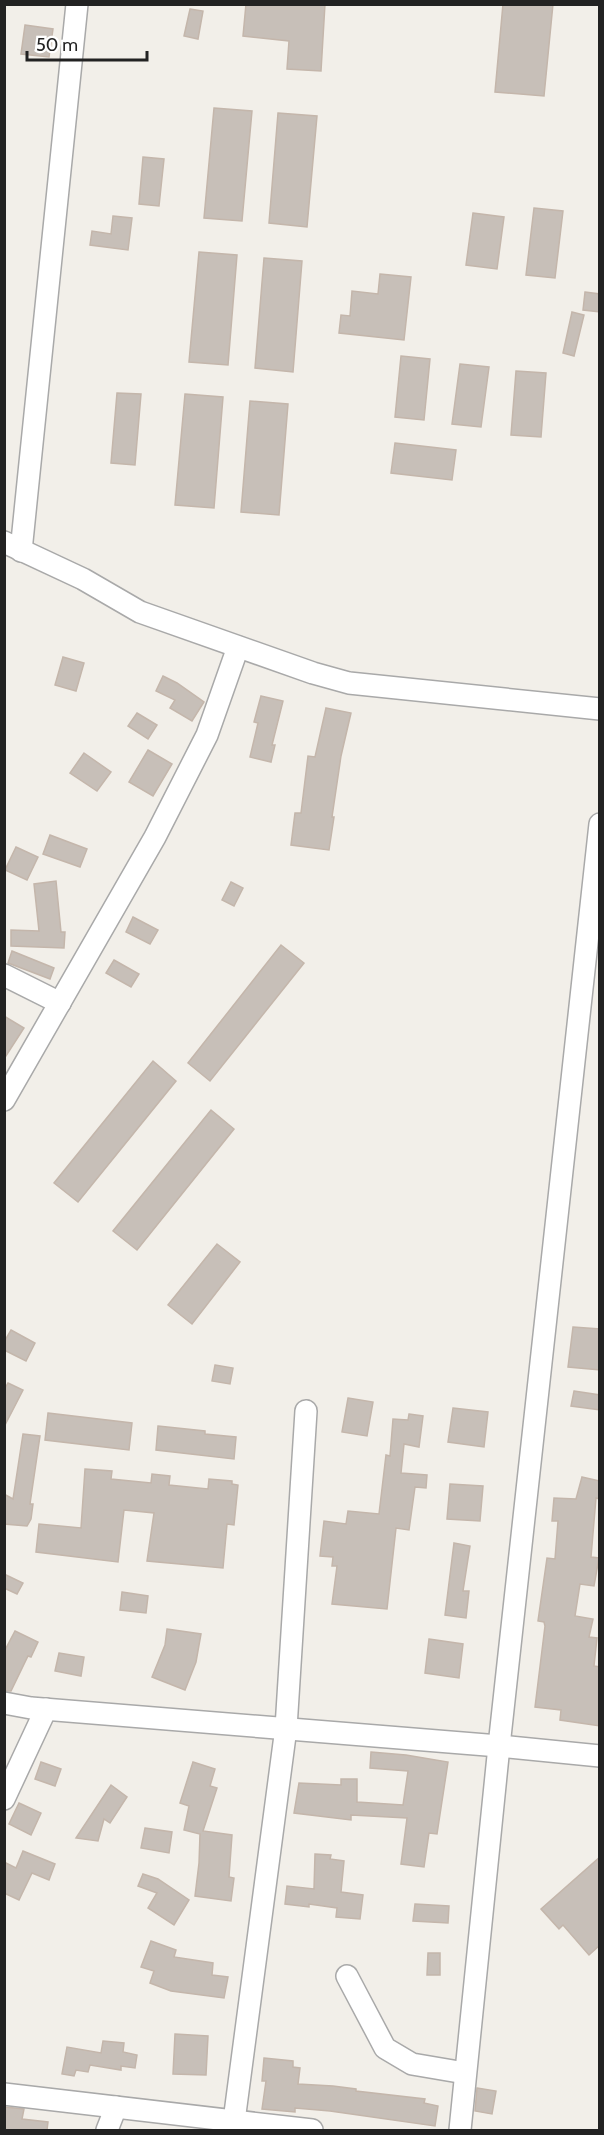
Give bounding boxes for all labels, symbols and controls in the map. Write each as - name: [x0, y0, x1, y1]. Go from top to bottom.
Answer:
- scale bar: [27, 24, 147, 62]
- text: 50 m: [36, 34, 78, 56]

